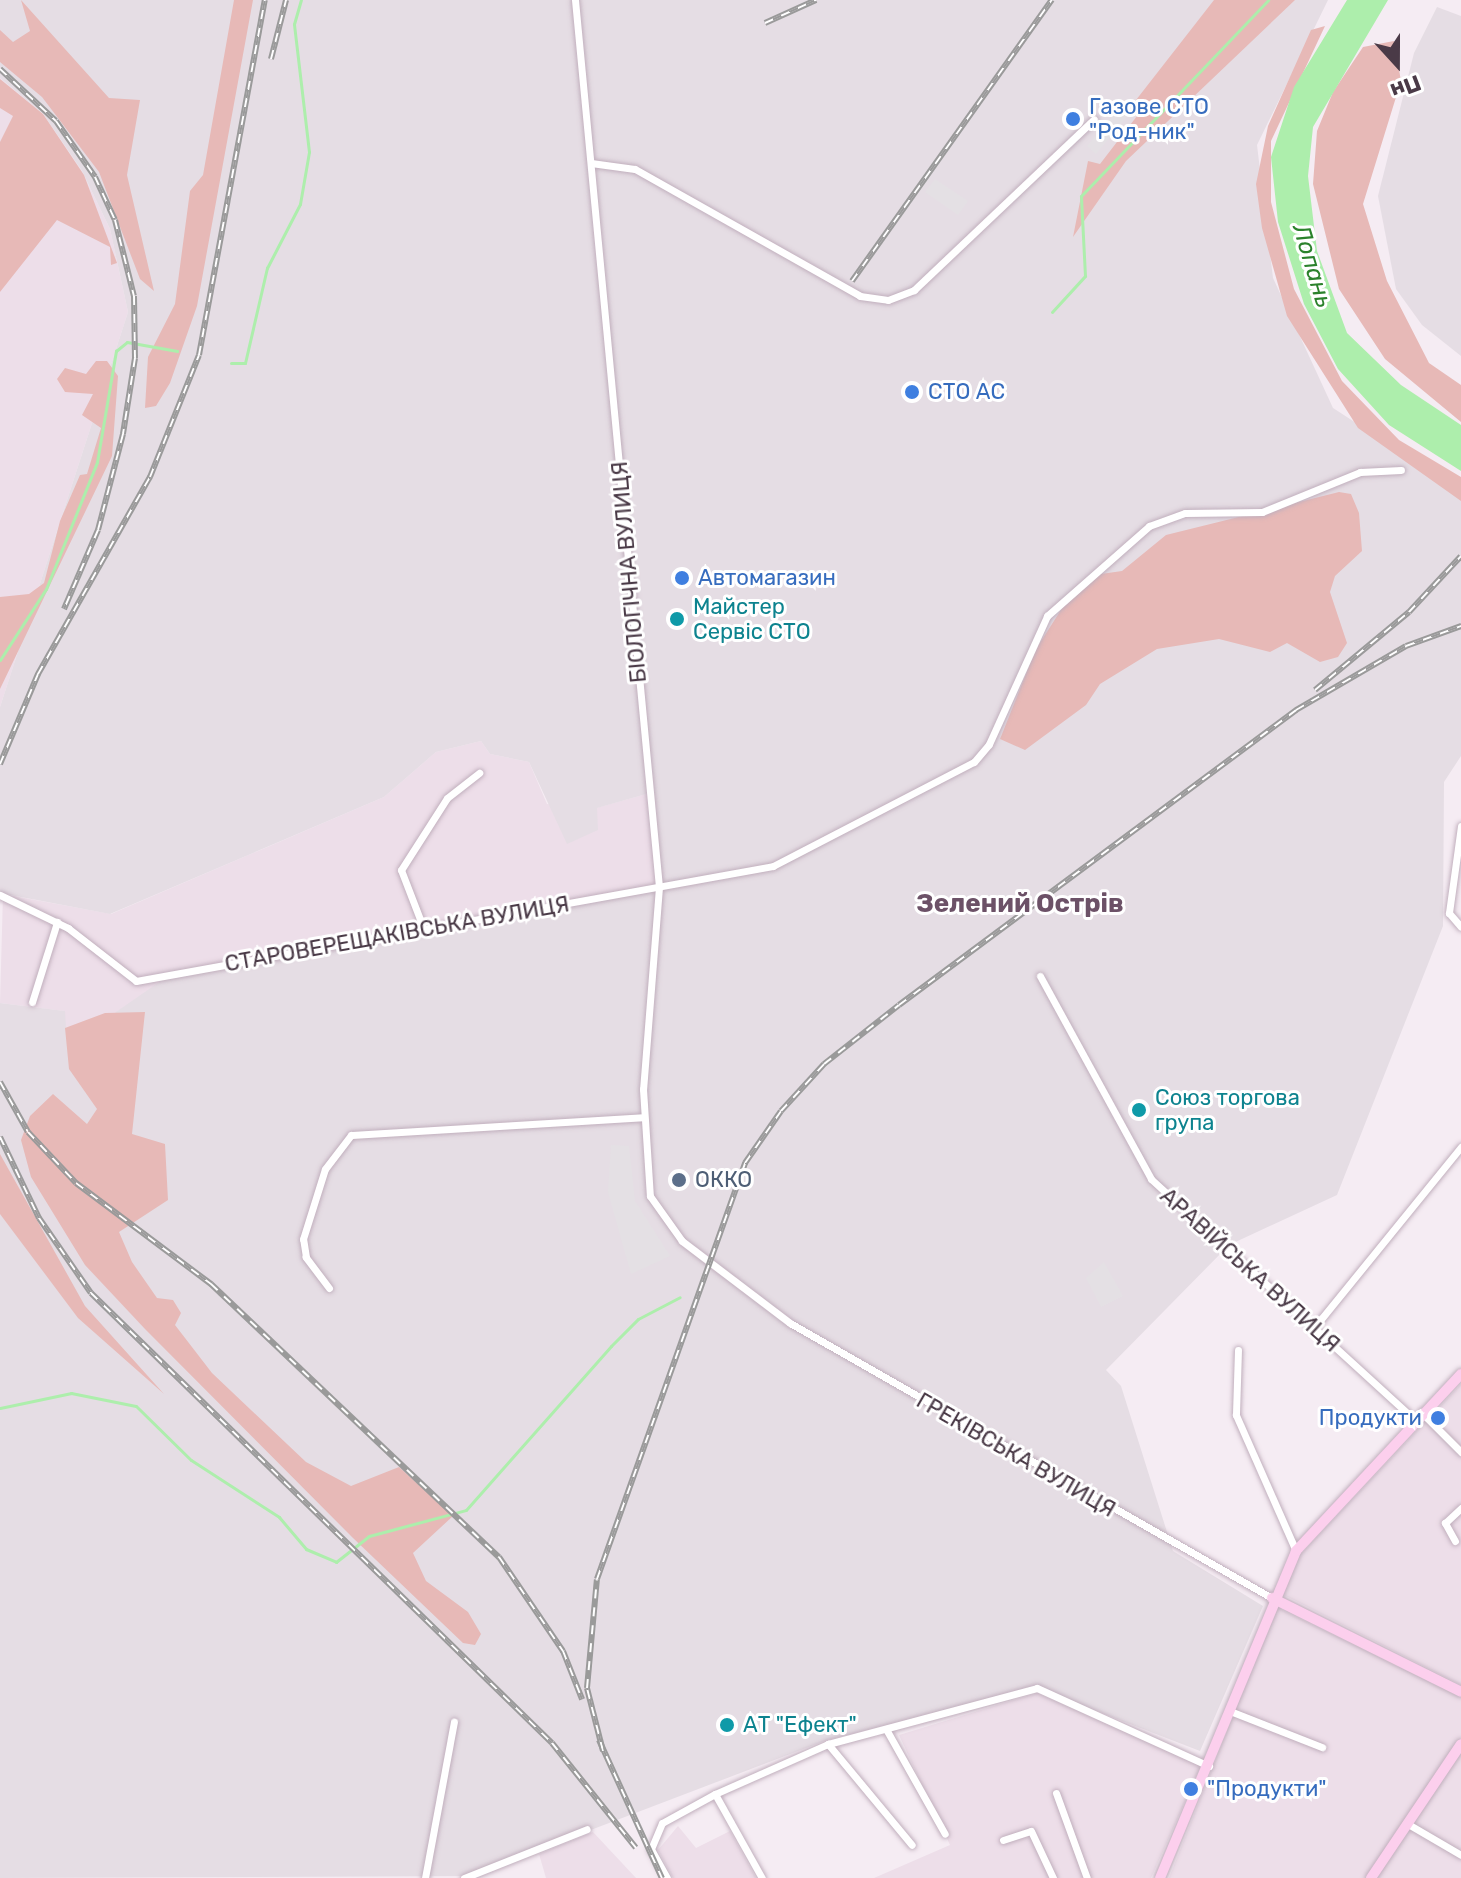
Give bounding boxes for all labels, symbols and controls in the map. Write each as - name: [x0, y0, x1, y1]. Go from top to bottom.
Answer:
- north arrow: [1357, 24, 1437, 104]
- text: Пн: [1387, 69, 1425, 105]
- place label: Газове СТО "Род-ник": [1089, 93, 1209, 144]
- marker: Газове СТО "Род-ник": [1064, 110, 1082, 128]
- water label: Лопань: [1286, 221, 1338, 311]
- place label: СТО АС: [928, 379, 1005, 405]
- marker: СТО АС: [903, 383, 921, 401]
- street label: БІОЛОГІЧНА ВУЛИЦЯ: [606, 460, 652, 684]
- place label: Автомагазин: [698, 565, 836, 591]
- marker: Автомагазин: [673, 569, 691, 587]
- place label: Майстер Сервіс СТО: [693, 593, 811, 644]
- marker: Майстер Сервіс СТО: [668, 610, 686, 628]
- district label: Зелений Острів: [916, 888, 1124, 920]
- street label: СТАРОВЕРЕЩАКІВСЬКА ВУЛИЦЯ: [223, 891, 571, 977]
- place label: Союз торгова група: [1155, 1084, 1300, 1136]
- marker: Союз торгова група: [1130, 1101, 1148, 1119]
- place label: ОККО: [695, 1167, 752, 1193]
- marker: ОККО: [670, 1171, 688, 1189]
- street label: АРАВІЙСЬКА ВУЛИЦЯ: [1155, 1182, 1345, 1358]
- street label: ГРЕКІВСЬКА ВУЛИЦЯ: [912, 1387, 1120, 1523]
- place label: Продукти: [1319, 1405, 1422, 1431]
- marker: Продукти: [1429, 1409, 1447, 1427]
- place label: АТ "Ефект": [743, 1712, 857, 1738]
- marker: АТ "Ефект": [718, 1716, 736, 1734]
- place label: "Продукти": [1207, 1776, 1326, 1802]
- marker: "Продукти": [1182, 1780, 1200, 1798]

